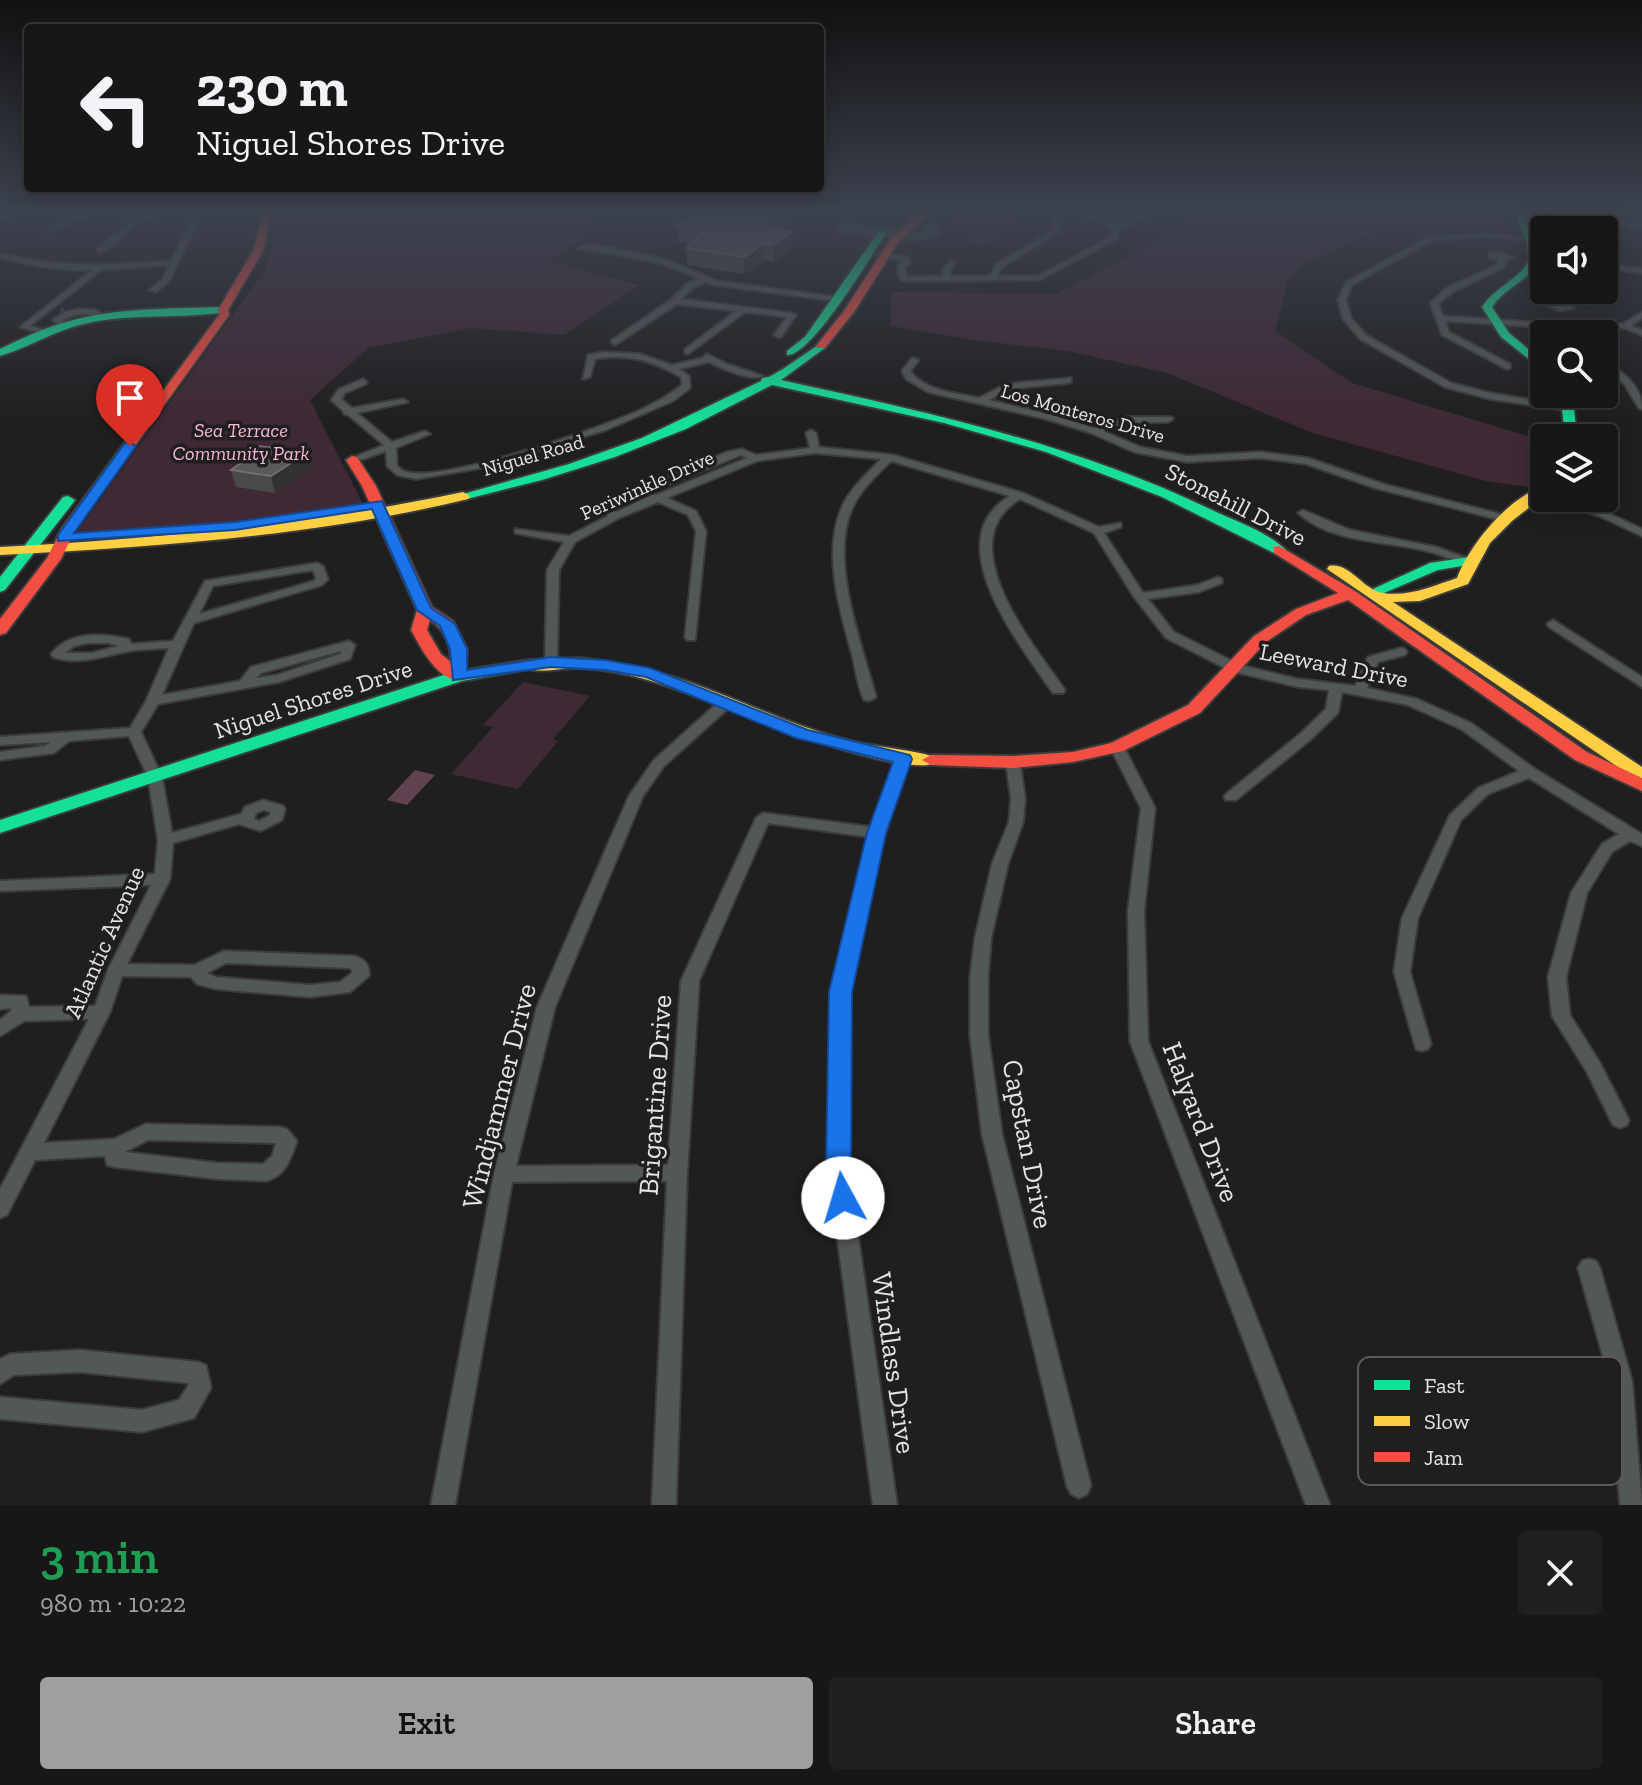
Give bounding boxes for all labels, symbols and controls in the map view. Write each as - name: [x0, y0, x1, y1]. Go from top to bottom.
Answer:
- text: 230 m: [196, 53, 348, 120]
- icon: left: [64, 56, 168, 160]
- text: Niguel Shores Drive: [196, 121, 505, 164]
- map controls: [1530, 216, 1618, 512]
- button: sound: [1530, 216, 1618, 304]
- button: search: [1530, 320, 1618, 408]
- pin: [96, 364, 164, 446]
- icon: arrive: [108, 376, 152, 420]
- street label: Los Monteros Drive: [998, 378, 1168, 448]
- park label: Sea Terrace Community Park: [172, 418, 310, 465]
- button: layers: [1530, 424, 1618, 512]
- street label: Niguel Road: [479, 429, 587, 481]
- street label: Periwinkle Drive: [577, 445, 717, 525]
- street label: Stonehill Drive: [1161, 456, 1311, 552]
- street label: Leeward Drive: [1257, 636, 1411, 694]
- street label: Niguel Shores Drive: [211, 653, 415, 745]
- street label: Atlantic Avenue: [58, 861, 150, 1023]
- street label: Windjammer Drive: [455, 980, 543, 1212]
- street label: Brigantine Drive: [632, 994, 678, 1196]
- street label: Halyard Drive: [1155, 1037, 1247, 1207]
- street label: Capstan Drive: [995, 1057, 1061, 1231]
- position arrow: [801, 1156, 885, 1240]
- street label: Windlass Drive: [865, 1270, 923, 1456]
- legend: [1358, 1357, 1622, 1485]
- text: Fast: [1424, 1372, 1465, 1399]
- text: Slow: [1424, 1408, 1470, 1435]
- text: Jam: [1424, 1444, 1463, 1471]
- text: 3 min: [40, 1528, 158, 1585]
- button: close: [1518, 1531, 1602, 1615]
- text: 980 m · 10:22: [40, 1587, 186, 1619]
- button: Exit: [40, 1677, 813, 1769]
- button: Share: [829, 1677, 1602, 1769]

